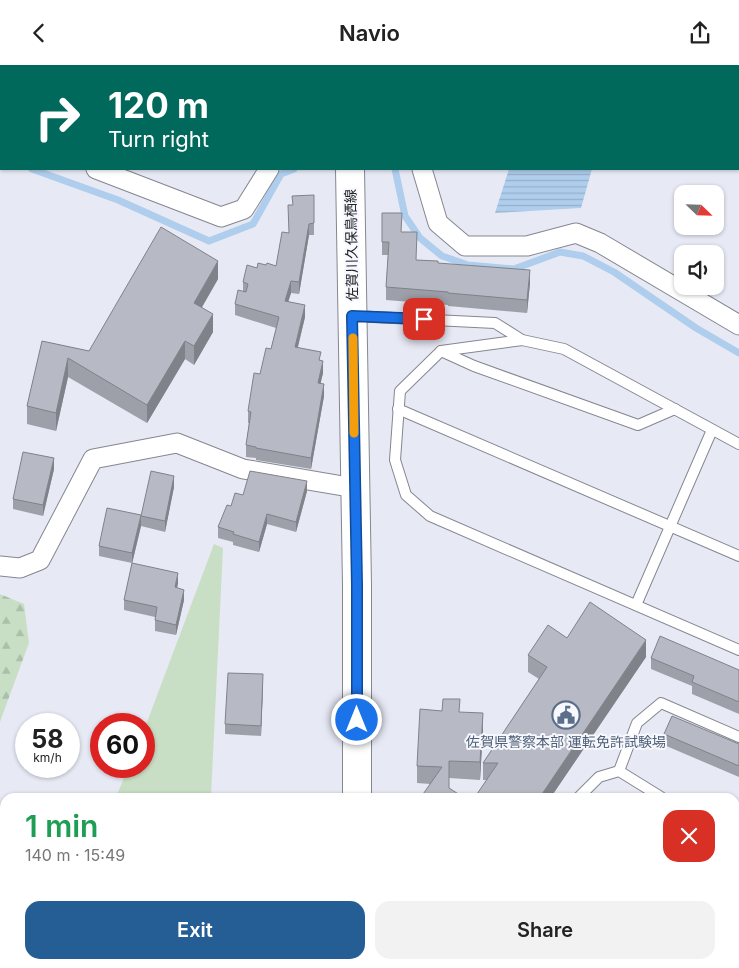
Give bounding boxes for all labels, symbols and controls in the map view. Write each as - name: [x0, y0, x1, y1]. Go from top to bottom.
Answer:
- icon: back: [25, 19, 53, 47]
- icon: share: [686, 19, 714, 47]
- text: Navio: [339, 20, 400, 46]
- text: 120 m: [108, 84, 209, 126]
- icon: right: [25, 85, 90, 150]
- text: Turn right: [108, 126, 209, 152]
- north arrow: [674, 185, 724, 235]
- map controls: [674, 185, 724, 295]
- street label: 佐賀川久保鳥栖線: [342, 189, 360, 301]
- button: sound: [674, 245, 724, 295]
- pin: [403, 298, 445, 340]
- icon: arrive: [410, 305, 438, 333]
- position arrow: [330, 693, 382, 745]
- public building icon: 佐賀県警察本部 運転免許試験場: [551, 700, 581, 730]
- speed limit sign: 60: [90, 713, 155, 778]
- text: 58: [31, 724, 64, 754]
- place label: 佐賀県警察本部 運転免許試験場: [466, 733, 666, 750]
- text: km/h: [33, 750, 62, 765]
- text: 1 min: [25, 808, 98, 844]
- button: close: [663, 810, 715, 862]
- text: 140 m · 15:49: [25, 845, 125, 865]
- button: Exit: [25, 901, 365, 959]
- button: Share: [375, 901, 715, 959]

